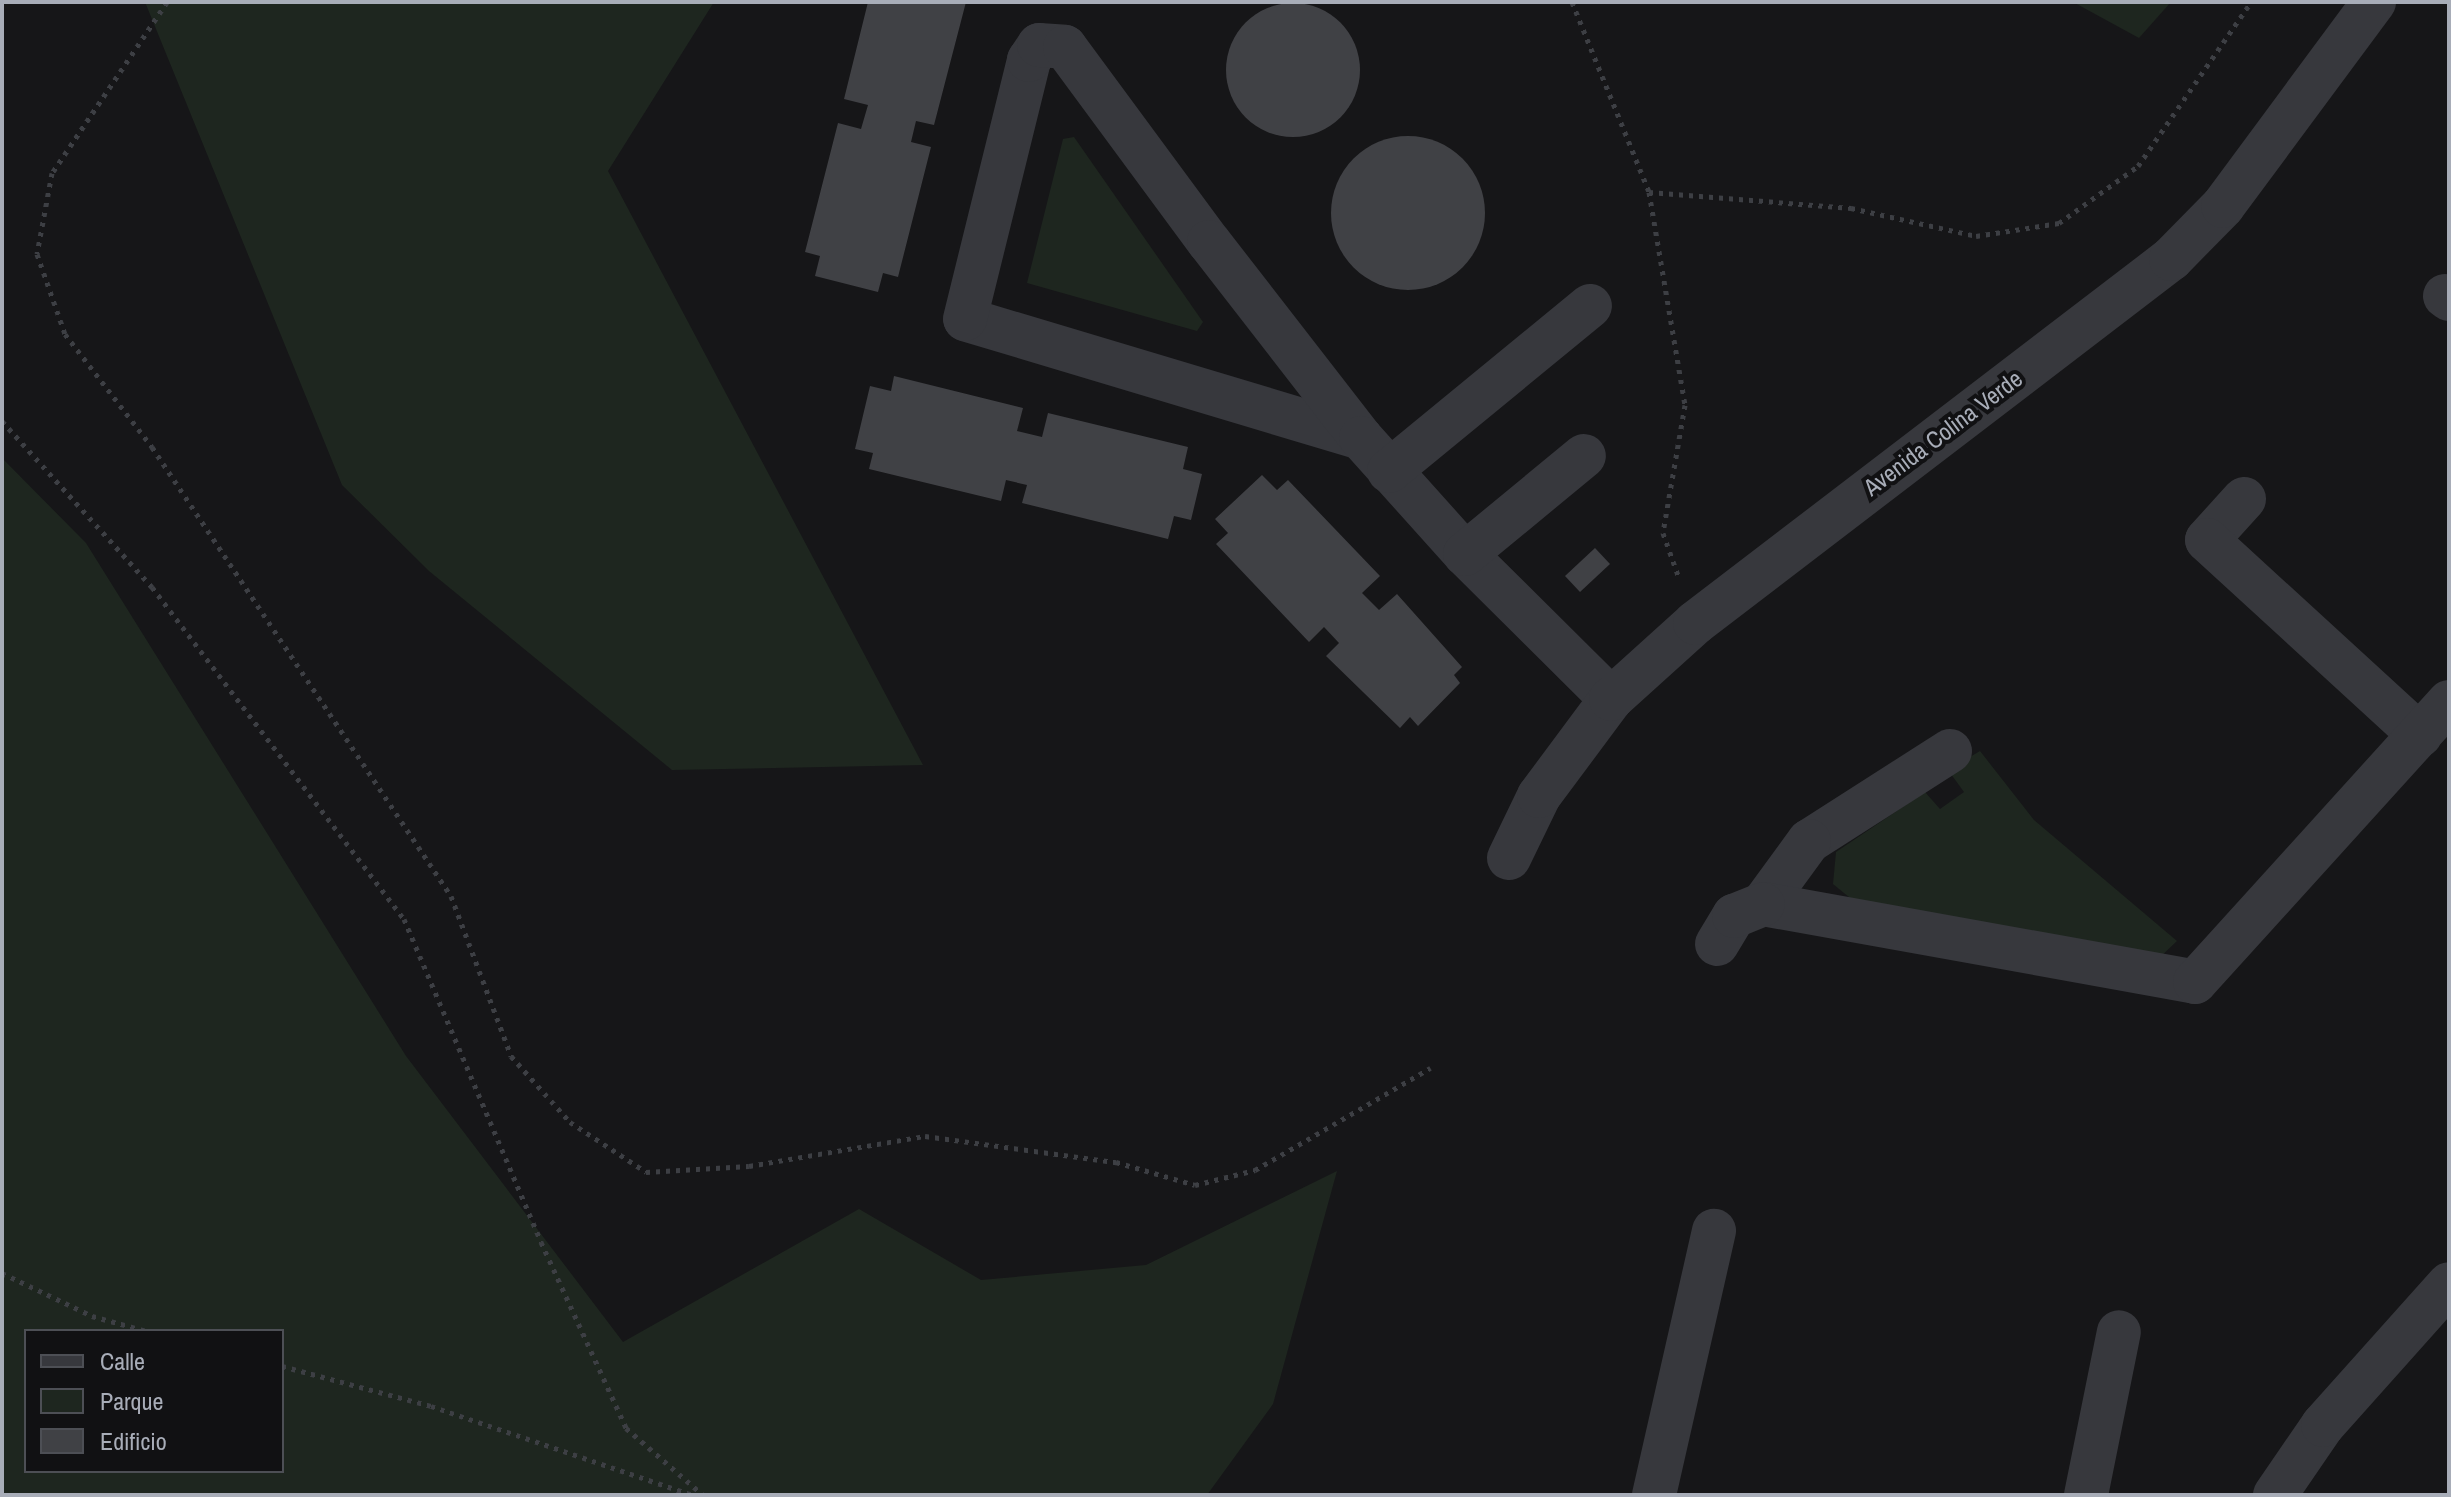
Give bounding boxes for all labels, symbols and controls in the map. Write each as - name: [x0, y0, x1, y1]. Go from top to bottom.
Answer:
- street label: Avenida Colina Verde: [1858, 364, 2028, 502]
- legend: [24, 1329, 284, 1473]
- text: Calle: [100, 1345, 145, 1377]
- text: Parque: [100, 1385, 163, 1417]
- text: Edificio: [100, 1425, 167, 1457]

